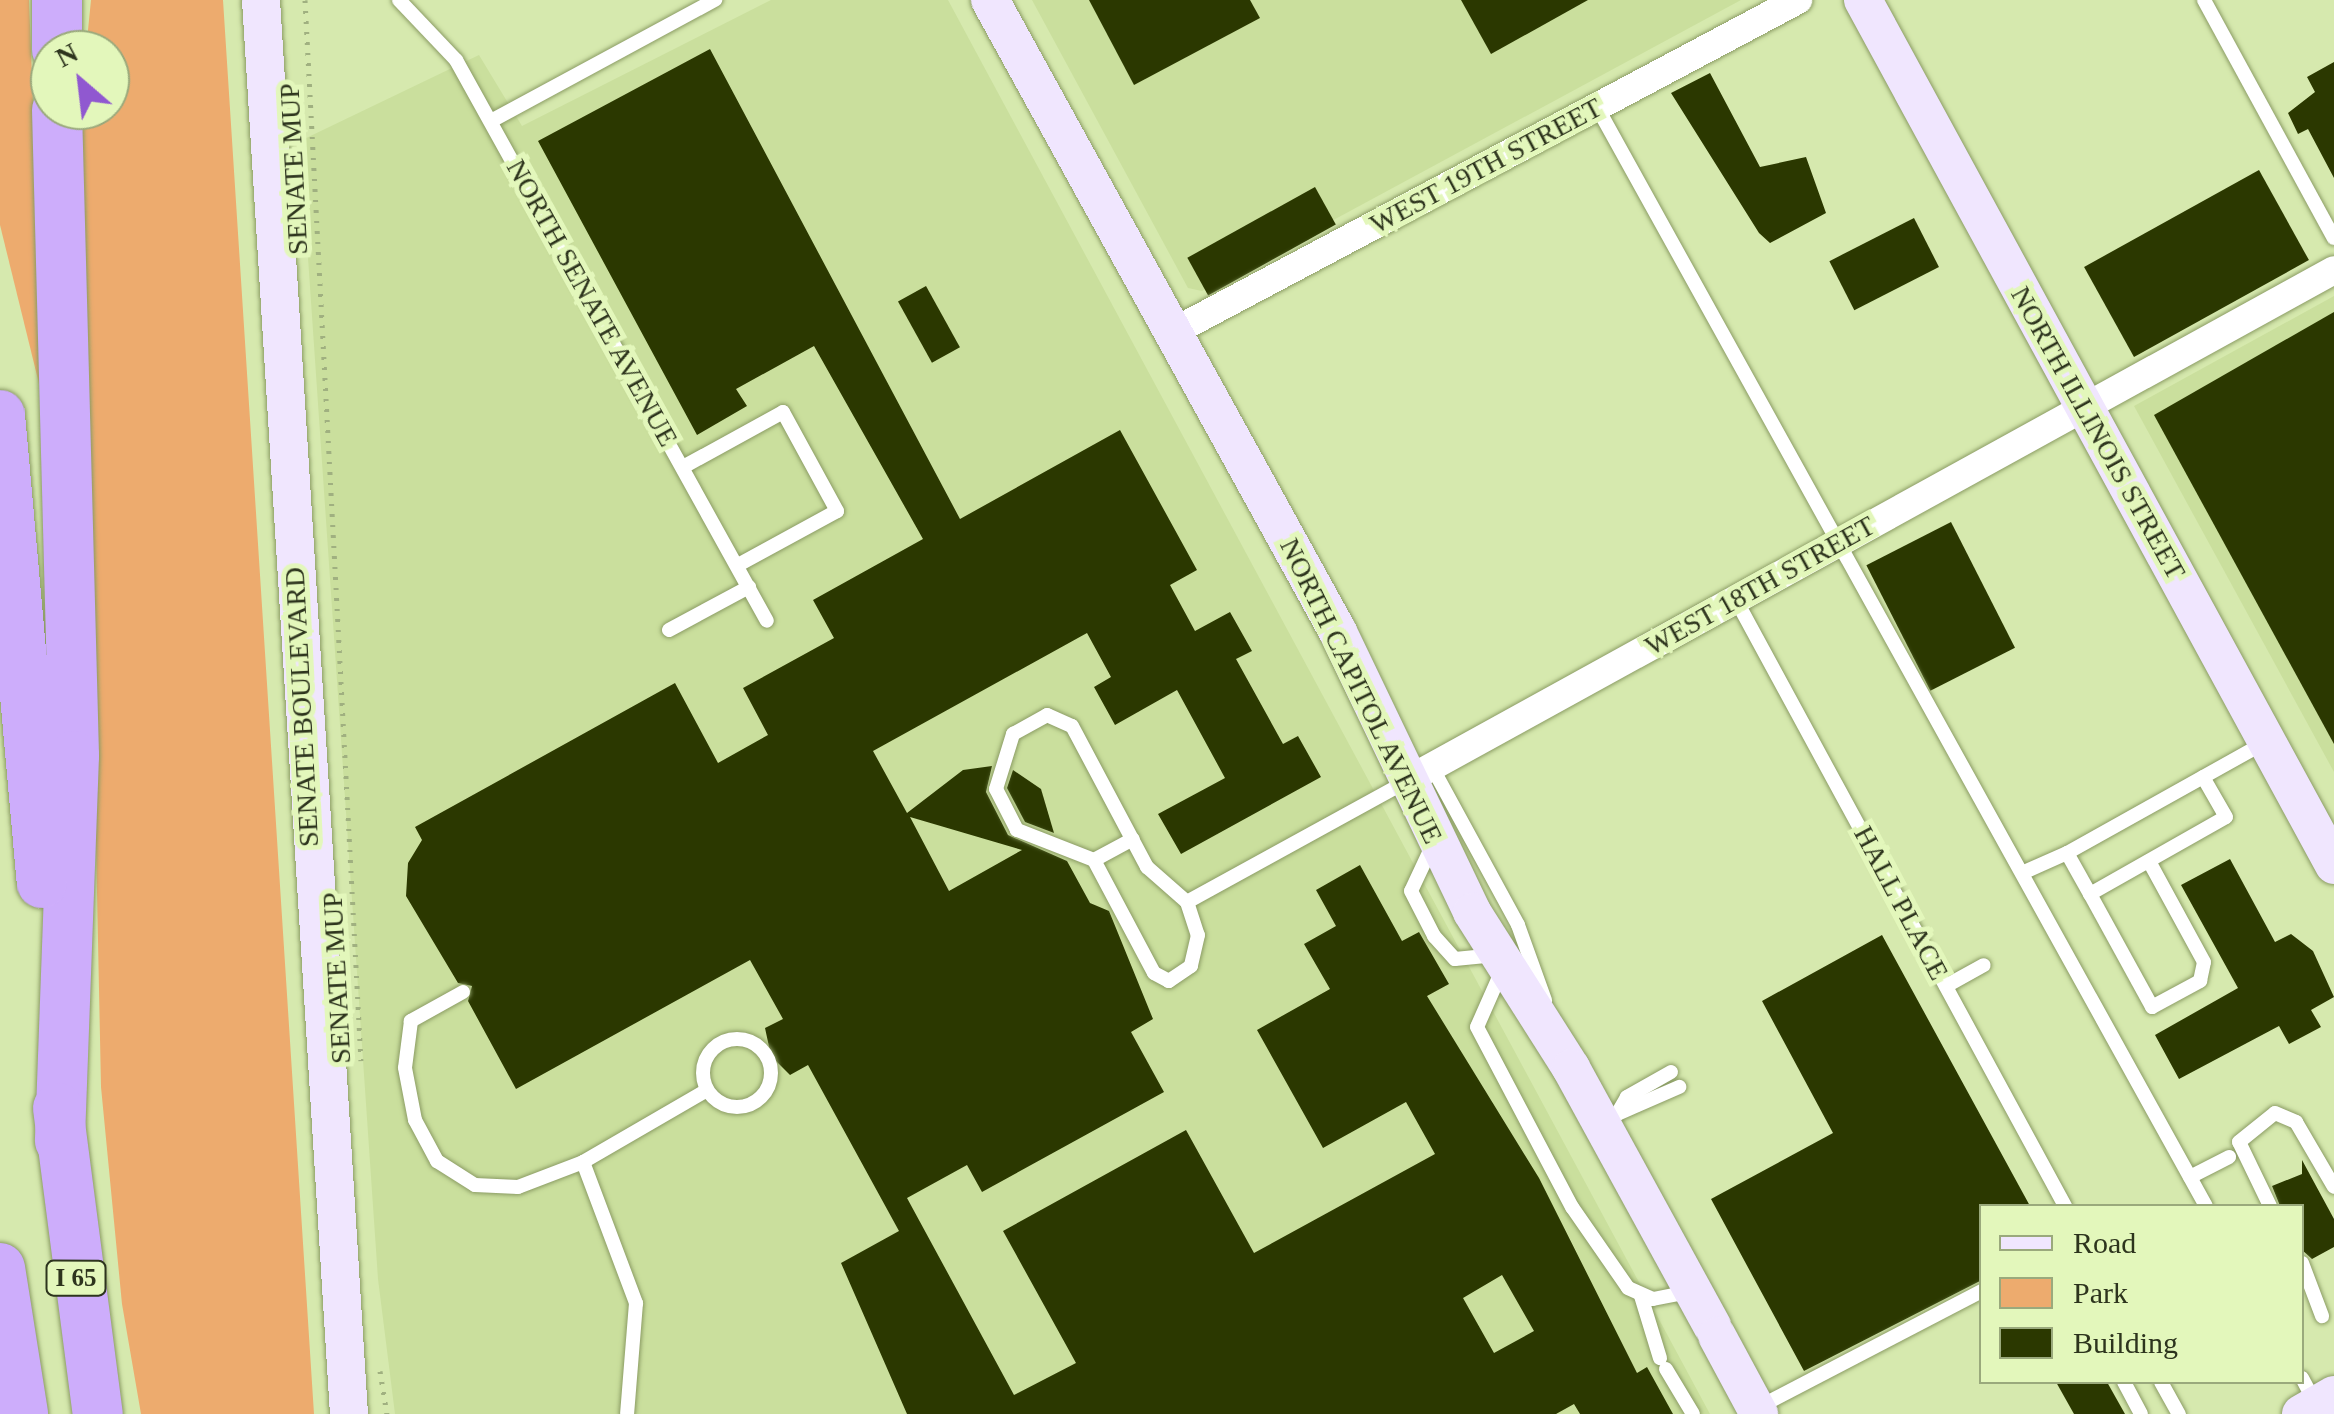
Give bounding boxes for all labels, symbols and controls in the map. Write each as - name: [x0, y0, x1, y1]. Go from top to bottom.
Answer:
- north arrow: [30, 30, 130, 130]
- text: N: [50, 36, 83, 73]
- street label: SENATE MUP: [273, 82, 315, 256]
- street label: WEST 19TH STREET: [1364, 91, 1608, 241]
- street label: NORTH SENATE AVENUE: [499, 153, 685, 453]
- street label: NORTH ILLINOIS STREET: [2003, 281, 2193, 585]
- street label: WEST 18TH STREET: [1639, 509, 1881, 663]
- street label: NORTH CAPITOL AVENUE: [1272, 532, 1450, 850]
- street label: SENATE BOULEVARD: [278, 566, 326, 848]
- street label: HALL PLACE: [1846, 820, 1956, 986]
- street label: SENATE MUP: [316, 891, 358, 1065]
- legend: [1979, 1204, 2304, 1384]
- text: Road: [2073, 1226, 2136, 1259]
- road number: I 65: [44, 1258, 108, 1298]
- text: Park: [2073, 1276, 2128, 1309]
- text: Building: [2073, 1326, 2178, 1359]

